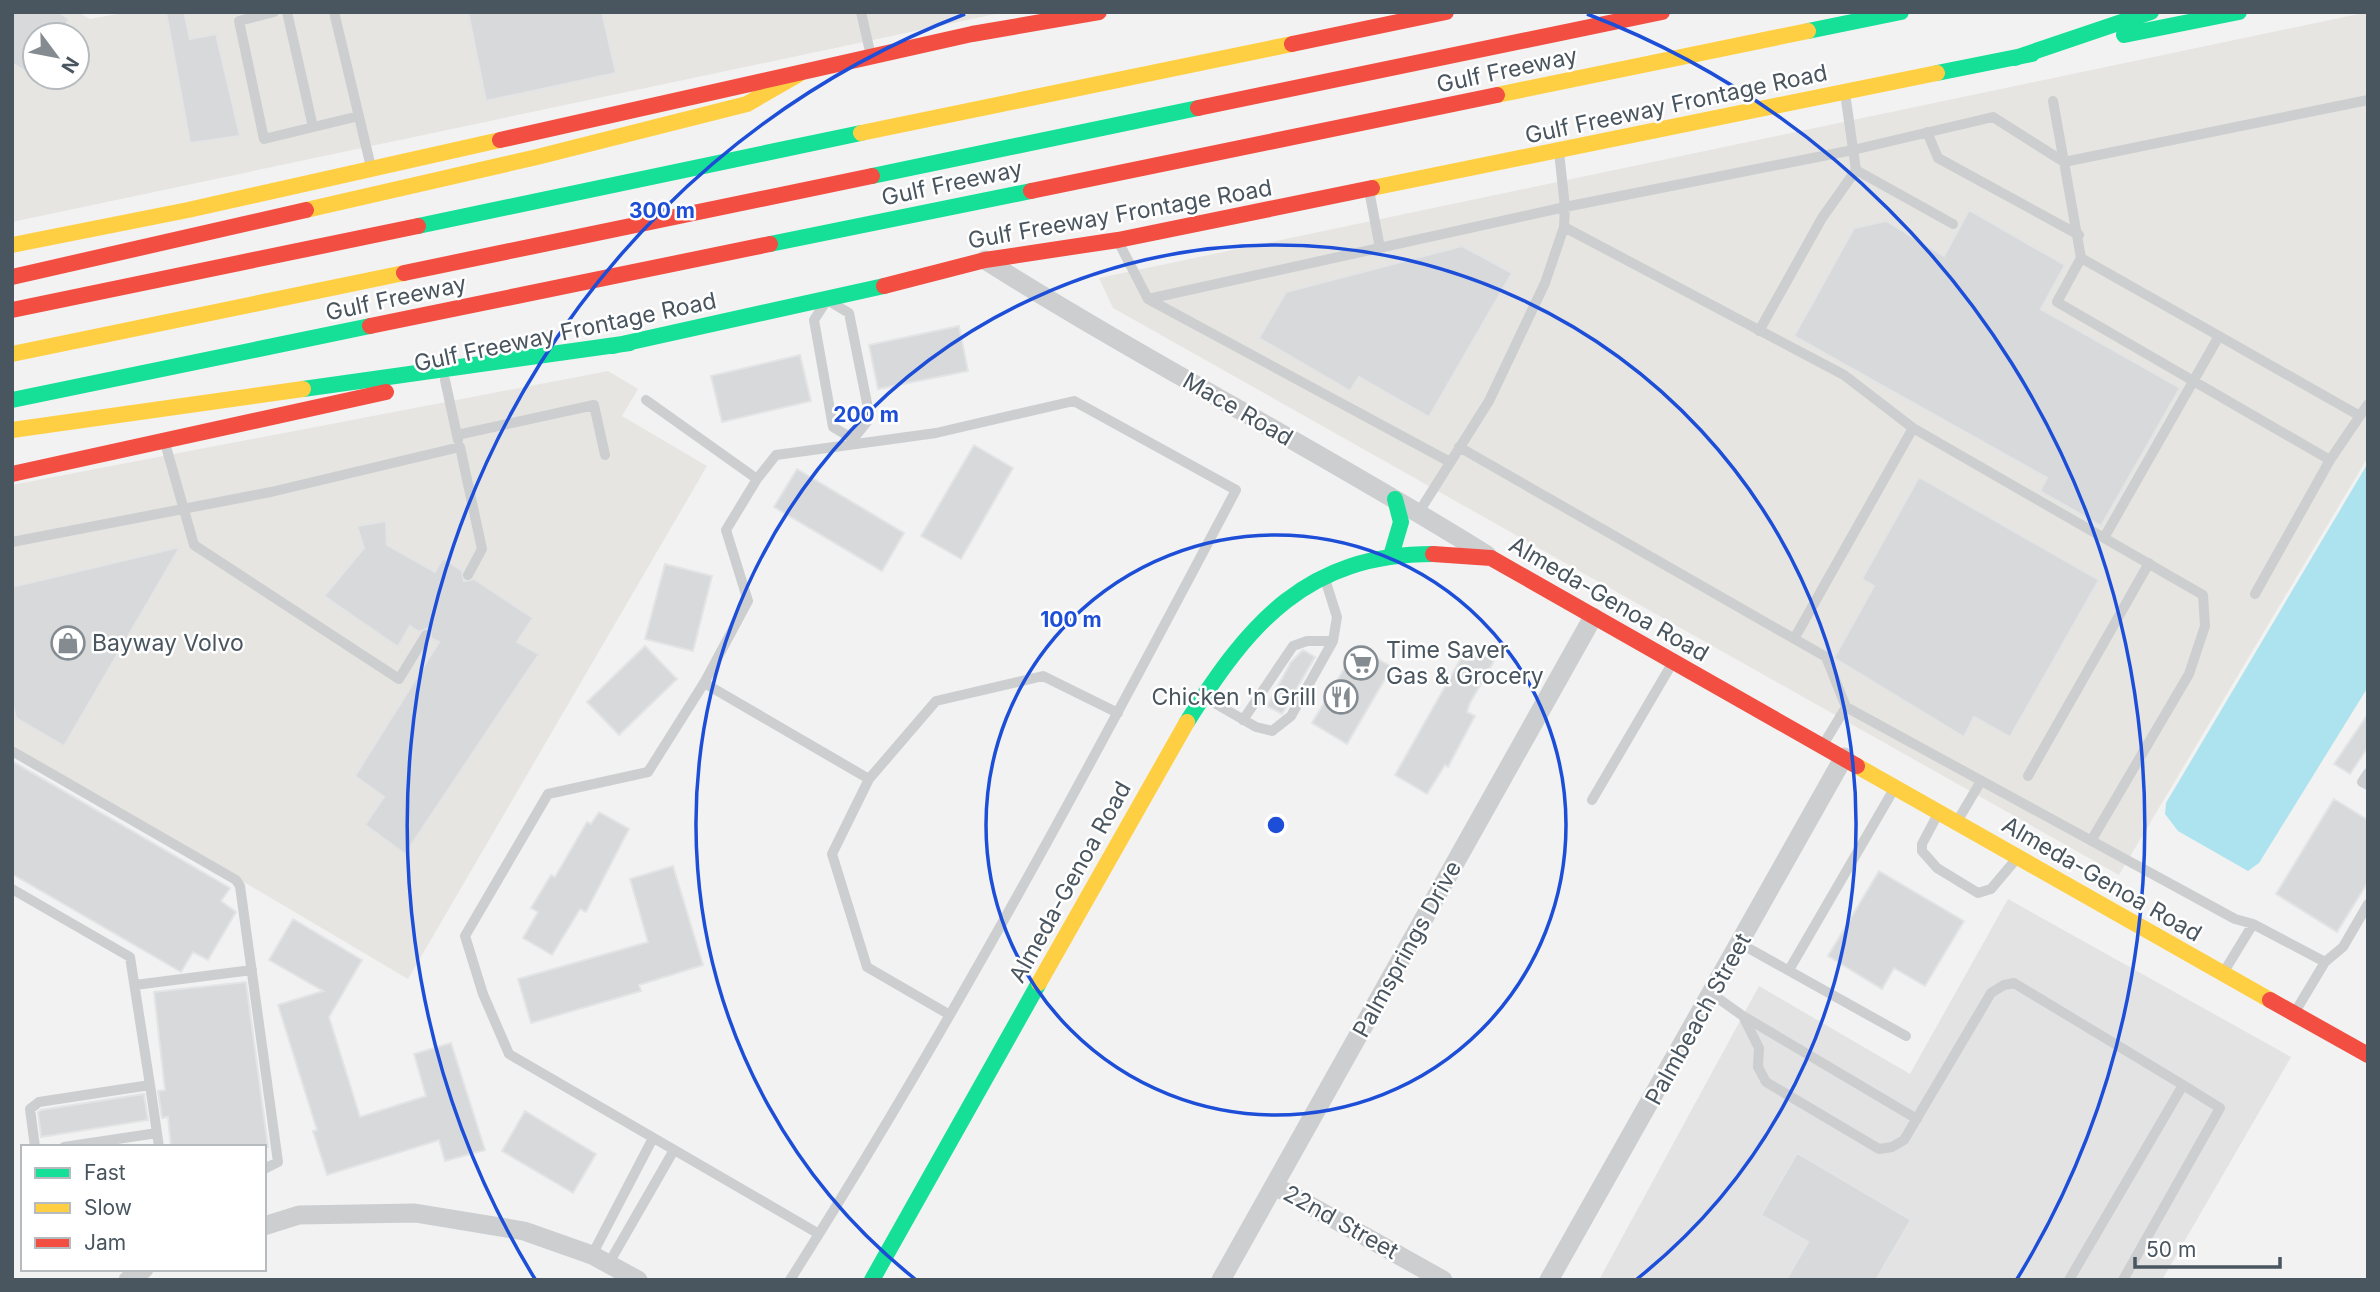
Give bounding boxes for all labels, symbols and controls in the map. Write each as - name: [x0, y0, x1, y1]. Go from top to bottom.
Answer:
- north arrow: [21, 21, 91, 91]
- street label: Gulf Freeway: [1434, 41, 1580, 99]
- text: N: [56, 53, 84, 77]
- street label: Gulf Freeway Frontage Road: [1522, 58, 1830, 150]
- street label: Gulf Freeway: [879, 154, 1025, 212]
- street label: Gulf Freeway Frontage Road: [966, 173, 1274, 255]
- text: 300 m: [629, 198, 695, 223]
- street label: Gulf Freeway: [323, 269, 469, 327]
- street label: Gulf Freeway Frontage Road: [411, 286, 719, 378]
- street label: Mace Road: [1178, 366, 1298, 452]
- text: 200 m: [833, 402, 899, 427]
- street label: Almeda-Genoa Road: [1504, 530, 1714, 668]
- text: 100 m: [1040, 607, 1102, 632]
- shop icon: Bayway Volvo: [49, 624, 87, 662]
- place label: Bayway Volvo: [92, 629, 244, 657]
- place label: Time Saver Gas & Grocery: [1386, 636, 1544, 690]
- supermarket icon: Time Saver Gas & Grocery: [1342, 644, 1380, 682]
- restaurant icon: Chicken 'n Grill: [1322, 678, 1360, 716]
- place label: Chicken 'n Grill: [1151, 683, 1316, 711]
- street label: Almeda-Genoa Road: [1003, 777, 1137, 987]
- street label: Almeda-Genoa Road: [1997, 810, 2207, 948]
- centre of rings: [1264, 813, 1288, 837]
- street label: Palmsprings Drive: [1347, 856, 1467, 1042]
- street label: Palmbeach Street: [1639, 928, 1757, 1110]
- legend: [21, 1145, 266, 1271]
- text: Fast: [84, 1160, 126, 1185]
- street label: 22nd Street: [1279, 1179, 1404, 1265]
- text: Slow: [84, 1195, 132, 1220]
- scale bar: [2135, 1226, 2280, 1270]
- text: Jam: [84, 1230, 126, 1255]
- text: 50 m: [2146, 1237, 2196, 1262]

